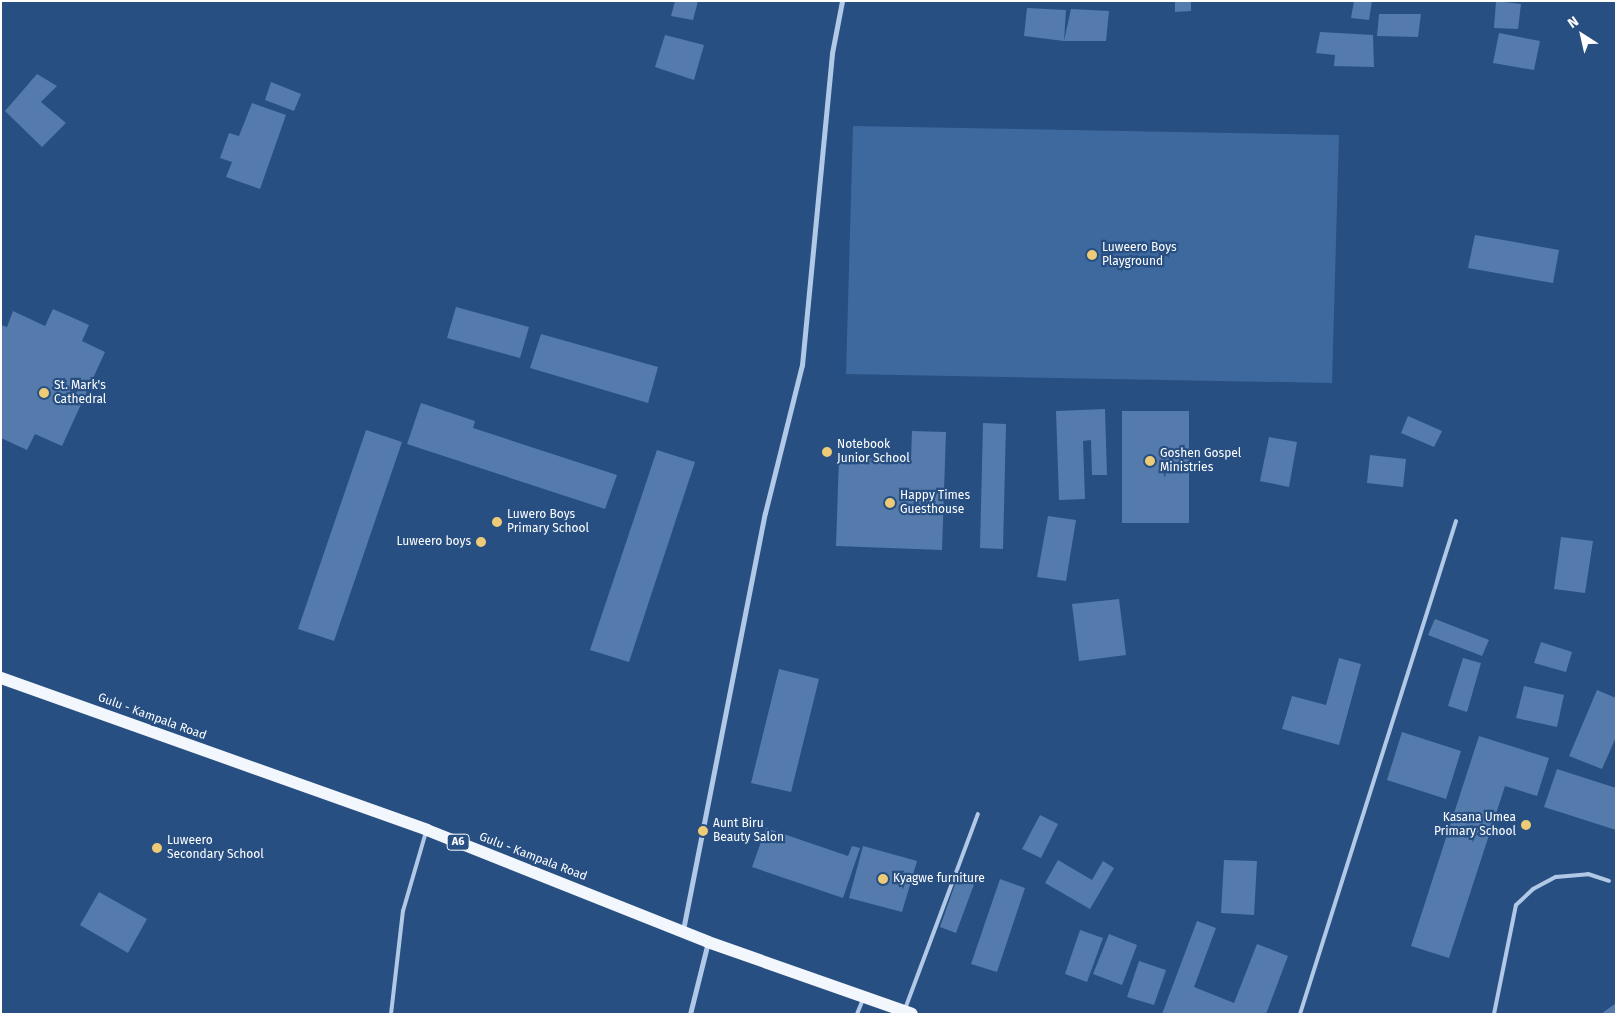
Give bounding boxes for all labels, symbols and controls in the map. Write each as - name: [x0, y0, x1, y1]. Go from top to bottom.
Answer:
- north arrow: [1557, 10, 1607, 60]
- text: N: [1564, 13, 1582, 32]
- place label: Luweero Boys Playground: [1102, 241, 1177, 269]
- marker: Luweero Boys Playground: [1086, 249, 1098, 261]
- place label: St. Mark's Cathedral: [54, 379, 106, 407]
- marker: St. Mark's Cathedral: [38, 387, 50, 399]
- place label: Notebook Junior School: [837, 438, 910, 466]
- marker: Notebook Junior School: [821, 446, 833, 458]
- place label: Goshen Gospel Ministries: [1160, 447, 1241, 475]
- marker: Goshen Gospel Ministries: [1144, 455, 1156, 467]
- place label: Happy Times Guesthouse: [900, 489, 970, 517]
- marker: Happy Times Guesthouse: [884, 497, 896, 509]
- place label: Luwero Boys Primary School: [507, 508, 589, 536]
- marker: Luwero Boys Primary School: [491, 516, 503, 528]
- place label: Luweero boys: [397, 535, 471, 549]
- marker: Luweero boys: [475, 536, 487, 548]
- street label: Gulu - Kampala Road: [96, 691, 208, 743]
- place label: Kasana Umea Primary School: [1434, 811, 1516, 839]
- place label: Aunt Biru Beauty Salon: [713, 817, 784, 845]
- marker: Kasana Umea Primary School: [1520, 819, 1532, 831]
- marker: Aunt Biru Beauty Salon: [697, 825, 709, 837]
- street label: Gulu - Kampala Road: [477, 830, 589, 884]
- place label: Luweero Secondary School: [167, 834, 264, 862]
- road number: A6: [446, 834, 470, 850]
- marker: Luweero Secondary School: [151, 842, 163, 854]
- place label: Kyagwe furniture: [893, 872, 985, 886]
- marker: Kyagwe furniture: [877, 873, 889, 885]

